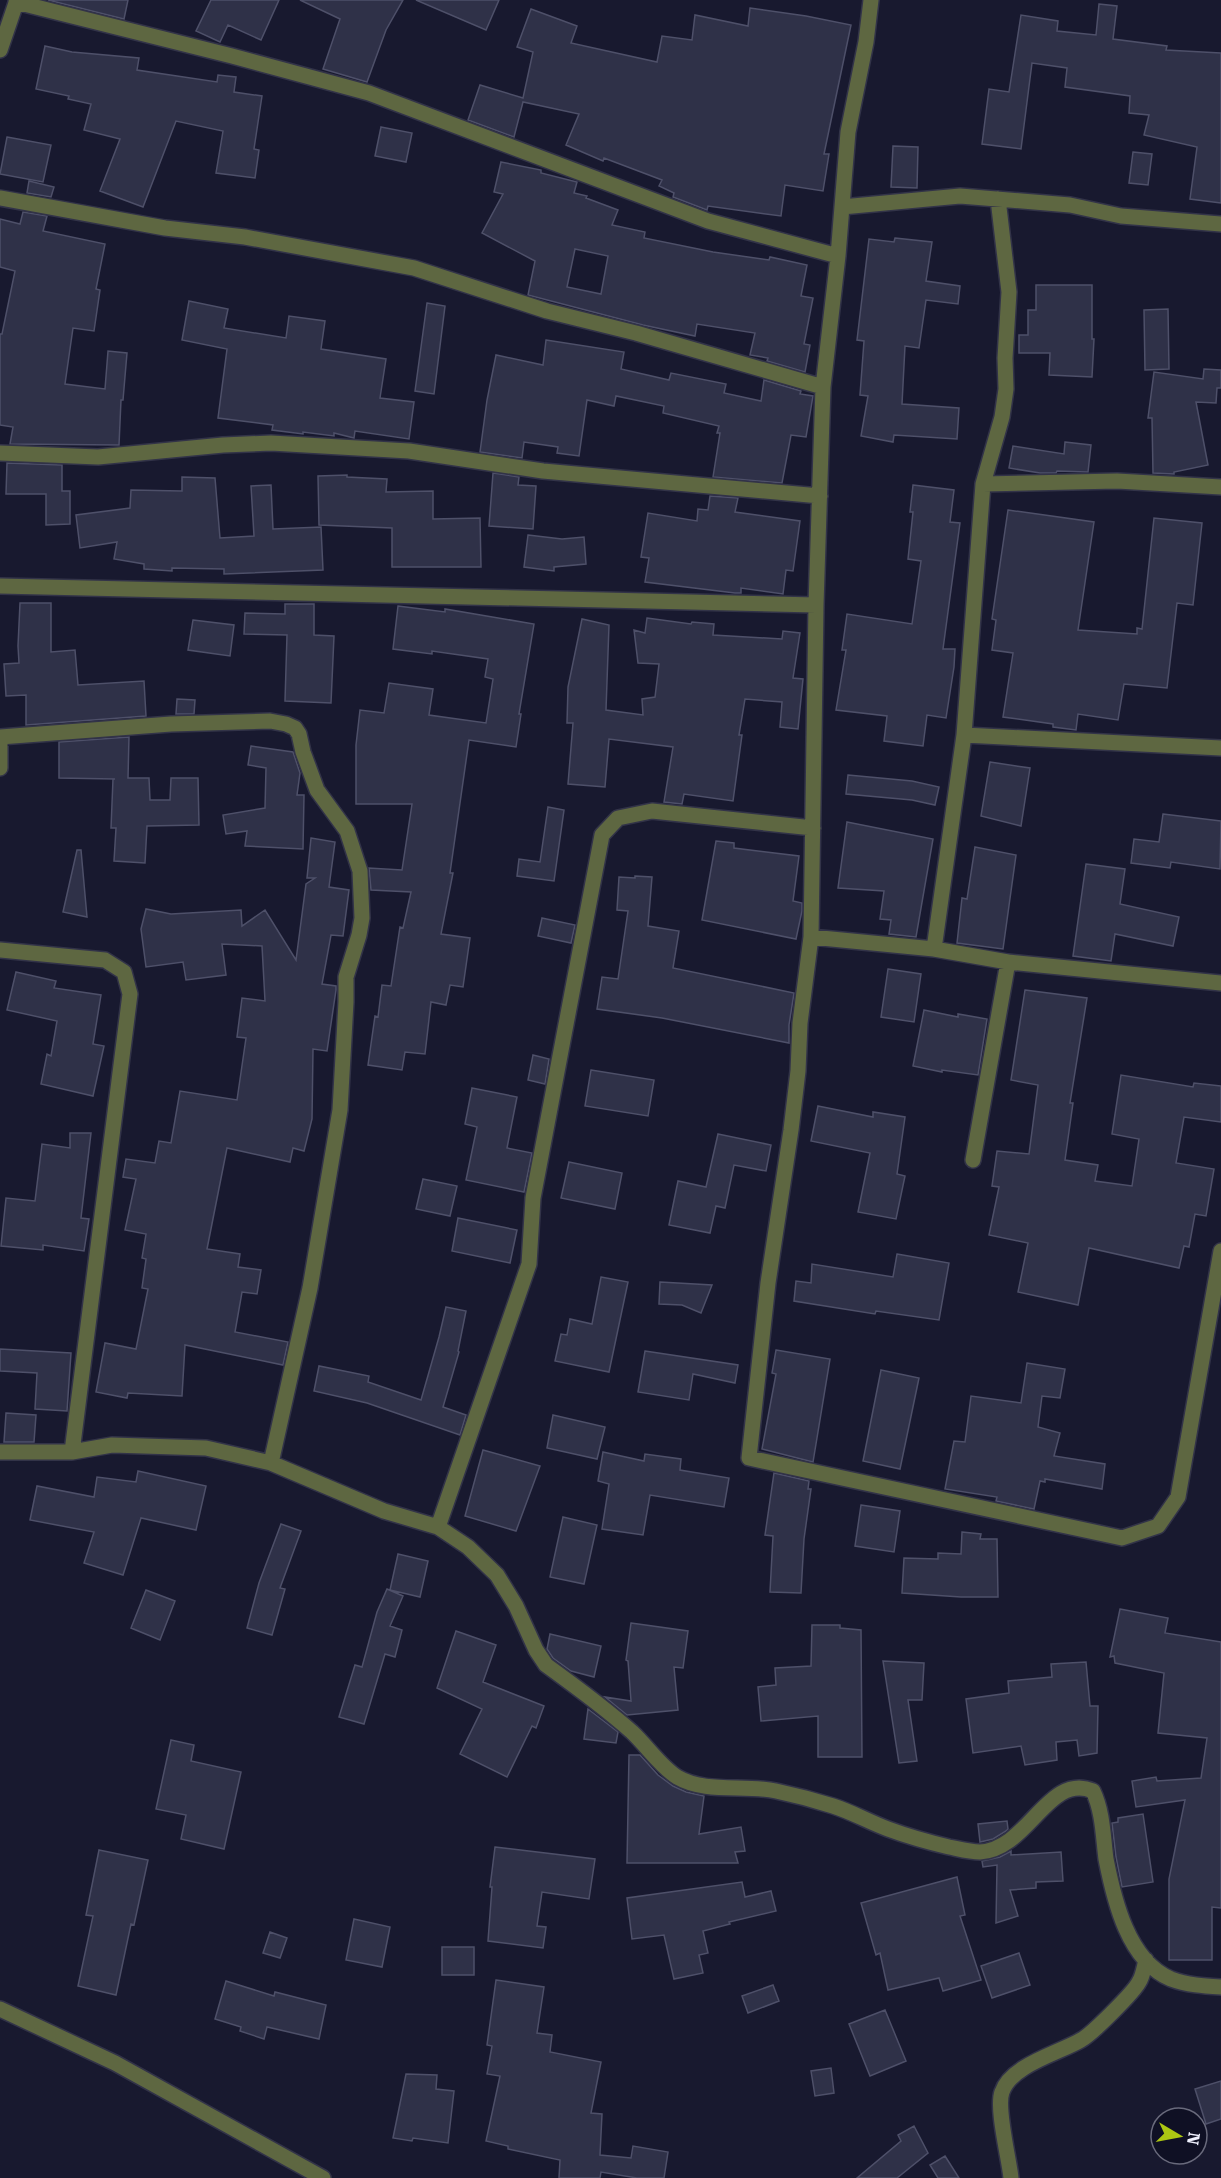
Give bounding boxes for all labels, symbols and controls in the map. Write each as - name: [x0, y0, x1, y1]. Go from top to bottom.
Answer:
- north arrow: [1149, 2106, 1209, 2166]
- text: N: [1183, 2131, 1204, 2146]

